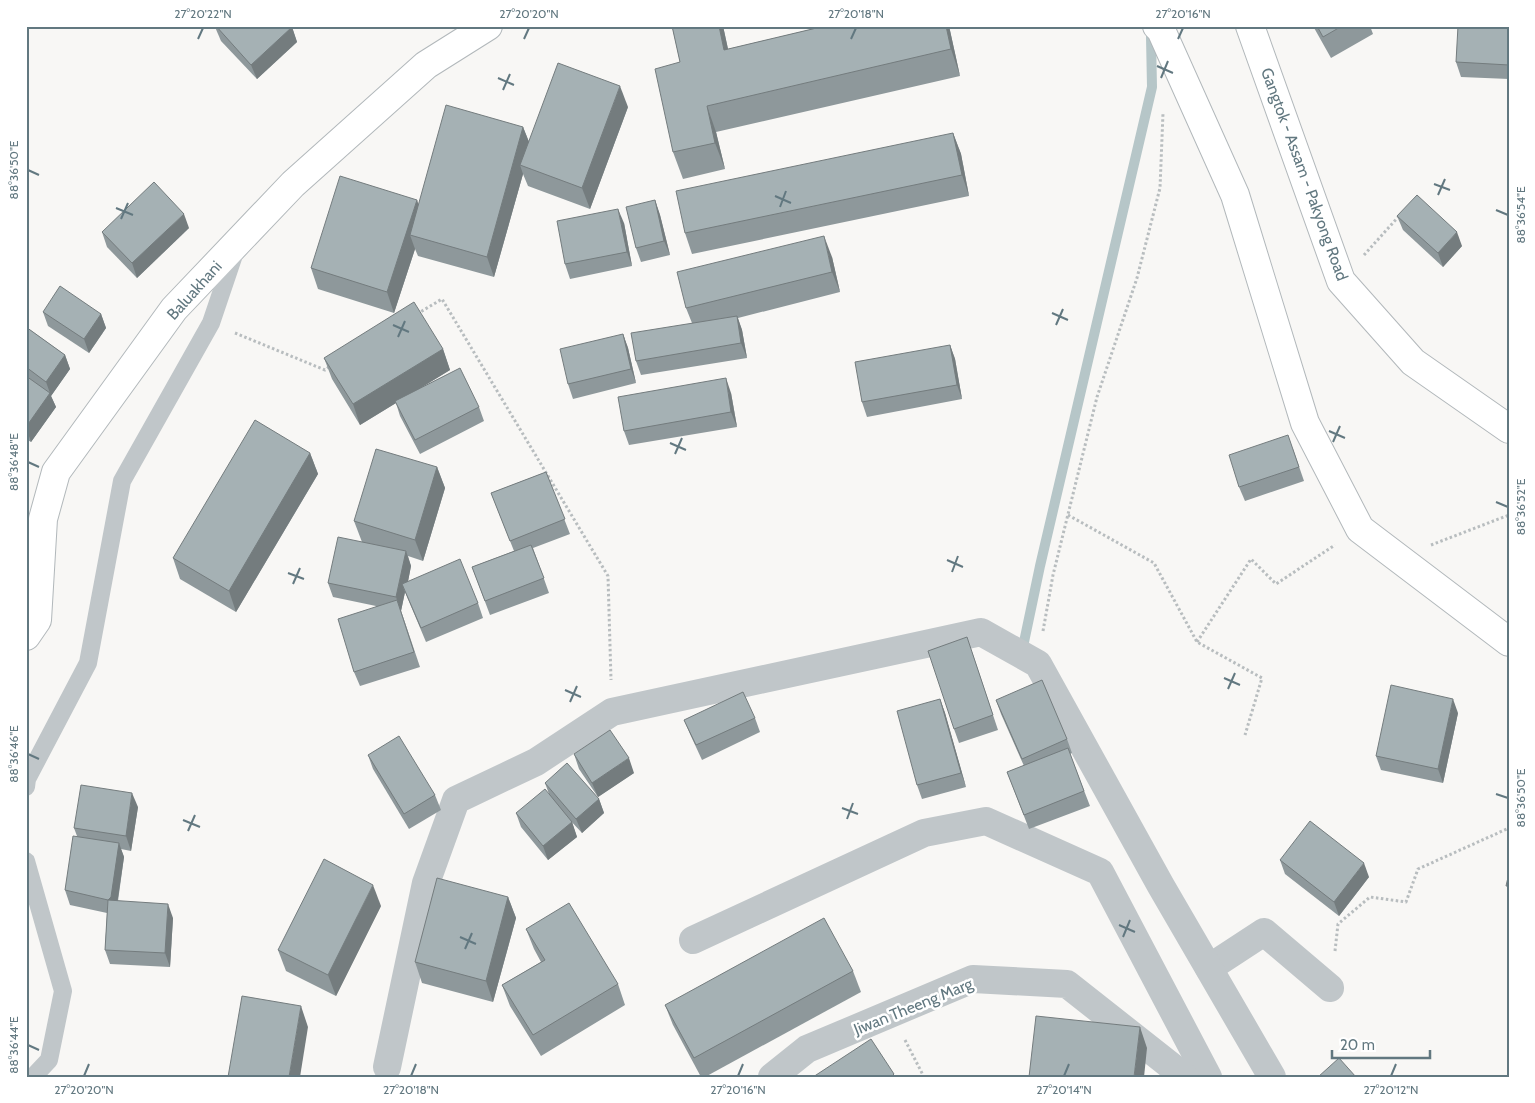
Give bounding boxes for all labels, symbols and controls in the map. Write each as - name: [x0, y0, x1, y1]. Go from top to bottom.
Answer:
- text: 27°20'22"N: [174, 6, 232, 21]
- text: 27°20'20"N: [499, 6, 559, 21]
- text: 27°20'18"N: [828, 6, 884, 21]
- text: 27°20'16"N: [1155, 6, 1211, 21]
- street label: Gangtok - Assam - Pakyong Road: [1257, 65, 1352, 283]
- text: 88°36'50"E: [6, 140, 21, 199]
- text: 88°36'54"E: [1513, 186, 1528, 244]
- street label: Baluakhani: [163, 257, 226, 324]
- text: 88°36'48"E: [6, 433, 21, 491]
- text: 88°36'52"E: [1513, 478, 1528, 535]
- text: 88°36'46"E: [6, 725, 21, 783]
- text: 88°36'50"E: [1513, 768, 1528, 827]
- street label: Jiwan Theeng Marg: [850, 974, 976, 1039]
- text: 88°36'44"E: [6, 1016, 21, 1074]
- scale bar: [1332, 1028, 1430, 1060]
- text: 20 m: [1340, 1036, 1375, 1054]
- text: 27°20'20"N: [54, 1082, 114, 1097]
- text: 27°20'18"N: [383, 1082, 439, 1097]
- text: 27°20'16"N: [710, 1082, 766, 1097]
- text: 27°20'14"N: [1036, 1082, 1092, 1097]
- text: 27°20'12"N: [1363, 1082, 1419, 1097]

